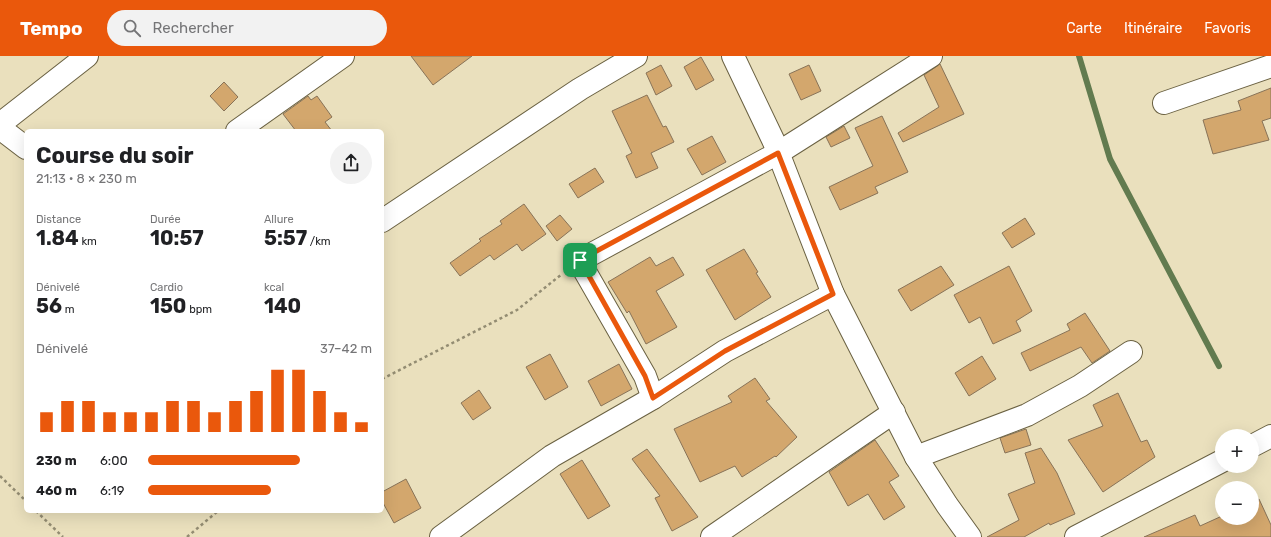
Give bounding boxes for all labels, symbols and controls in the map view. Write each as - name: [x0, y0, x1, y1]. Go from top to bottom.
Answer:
- search box: [107, 10, 387, 46]
- text: Tempo: [20, 17, 83, 40]
- icon: search: [121, 17, 143, 39]
- text: Rechercher: [153, 19, 234, 37]
- text: Carte: [1066, 20, 1102, 37]
- text: Itinéraire: [1124, 20, 1182, 37]
- text: Favoris: [1204, 20, 1251, 37]
- text: Course du soir: [36, 142, 193, 169]
- button: share: [330, 142, 372, 184]
- text: 21:13 · 8 × 230 m: [36, 171, 137, 186]
- text: Distance: [36, 213, 81, 226]
- text: Durée: [150, 213, 181, 226]
- text: Allure: [264, 213, 294, 226]
- text: 1.84: [36, 226, 79, 250]
- text: 10:57: [150, 226, 204, 250]
- text: 5:57: [264, 226, 307, 250]
- text: km: [79, 235, 97, 248]
- text: /km: [307, 235, 331, 248]
- pin: [563, 243, 597, 277]
- icon: arrive: [569, 249, 591, 271]
- text: Dénivelé: [36, 281, 80, 294]
- text: Cardio: [150, 281, 183, 294]
- text: kcal: [264, 281, 284, 294]
- text: 56: [36, 294, 62, 318]
- text: 150: [150, 294, 186, 318]
- text: 140: [264, 294, 301, 318]
- text: m: [62, 303, 74, 316]
- text: bpm: [186, 303, 212, 316]
- text: Dénivelé: [36, 341, 88, 356]
- text: 37–42 m: [320, 341, 372, 356]
- map controls: [1215, 429, 1259, 525]
- button: +: [1215, 429, 1259, 473]
- text: 230 m: [36, 453, 77, 468]
- text: 6:00: [100, 453, 128, 468]
- button: −: [1215, 481, 1259, 525]
- text: 460 m: [36, 483, 77, 498]
- text: 6:19: [100, 483, 124, 498]

